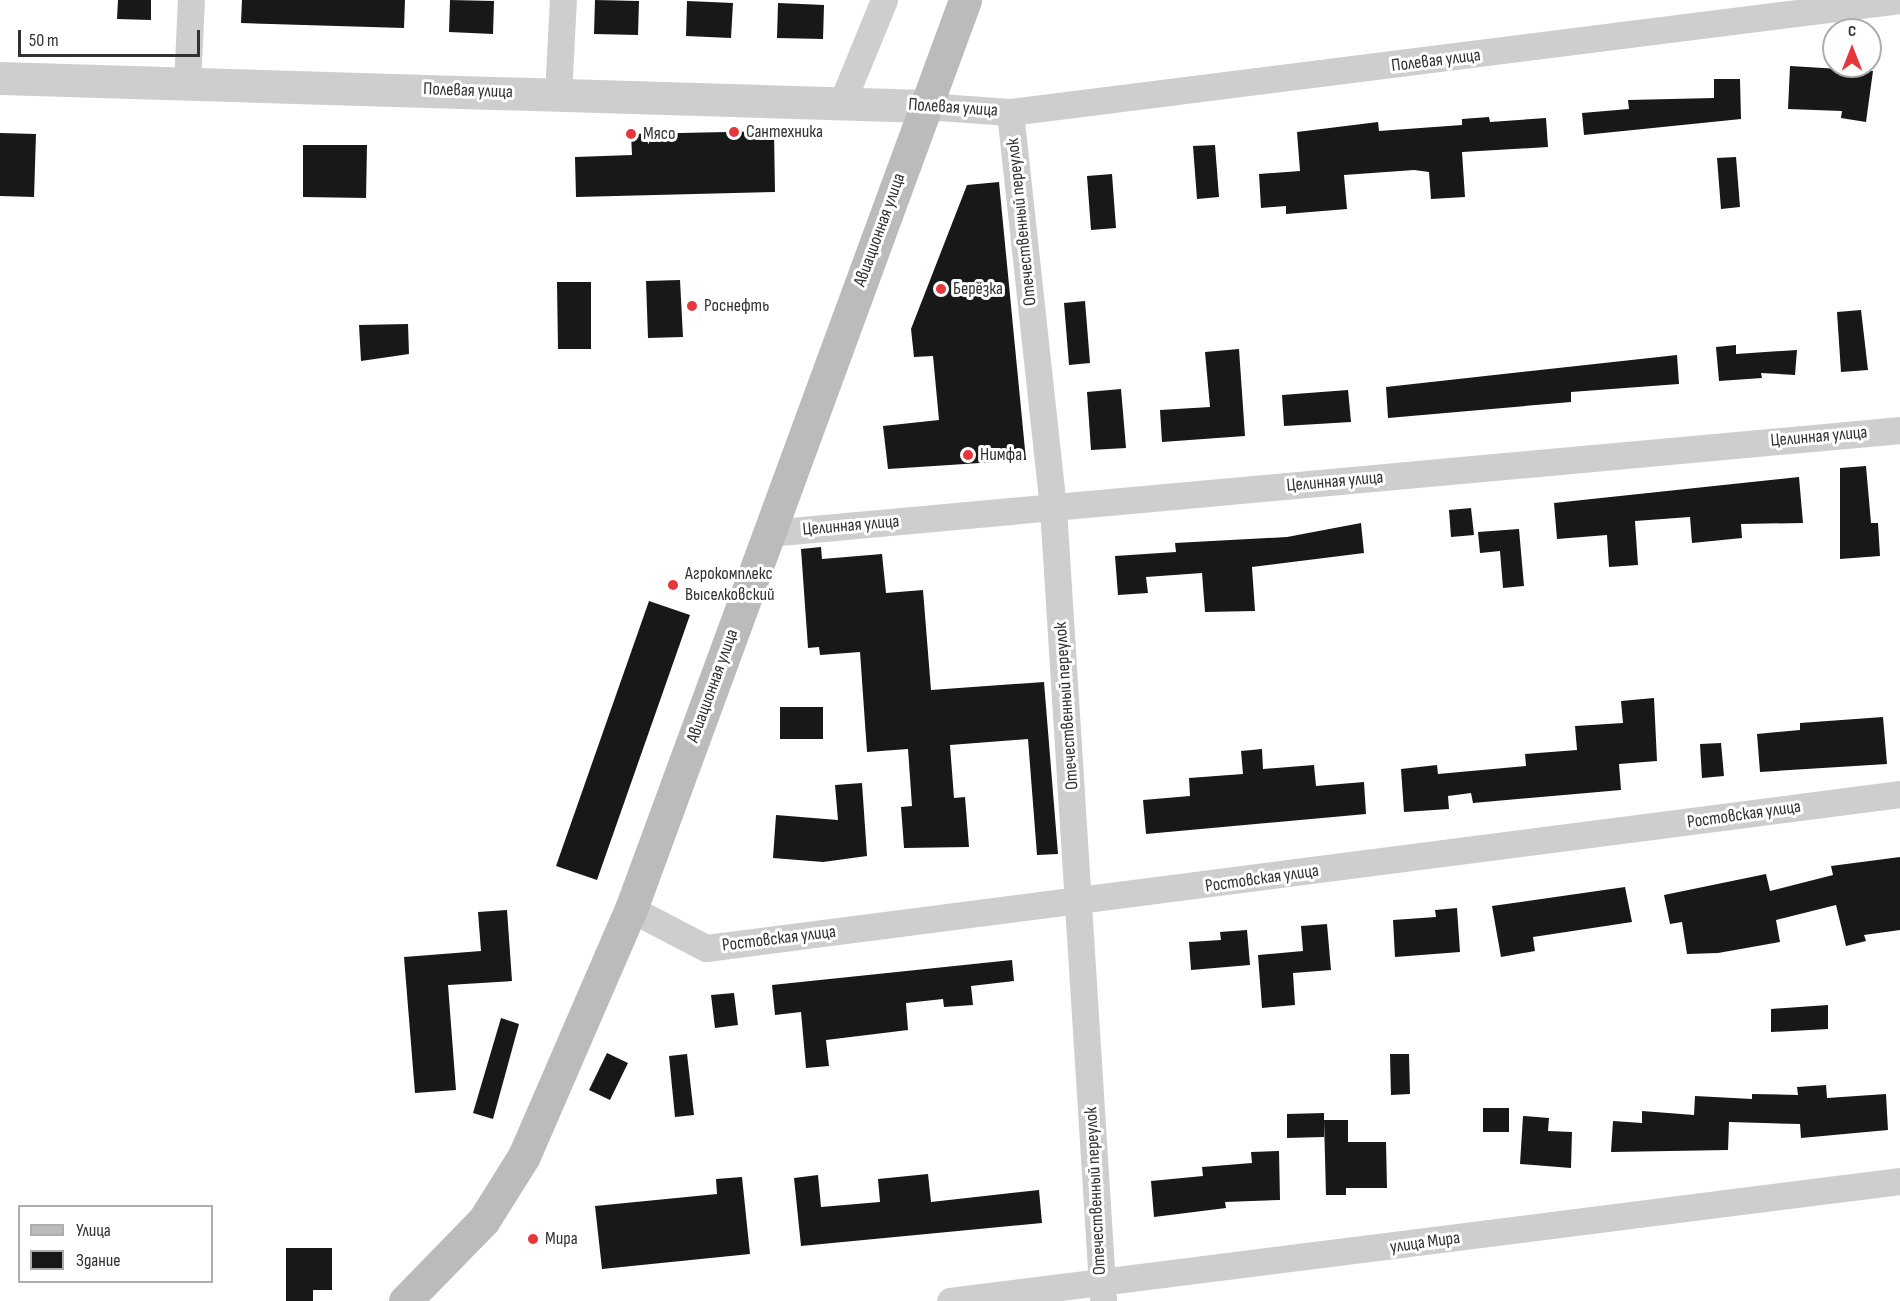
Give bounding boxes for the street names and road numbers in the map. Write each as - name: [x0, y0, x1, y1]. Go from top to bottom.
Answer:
- street label: Полевая улица: [1390, 45, 1482, 77]
- street label: Полевая улица: [423, 79, 513, 103]
- street label: Полевая улица: [908, 94, 998, 122]
- street label: Отечественный переулок: [1002, 137, 1042, 307]
- street label: Авиационная улица: [849, 170, 911, 290]
- street label: Целинная улица: [1770, 422, 1868, 452]
- street label: Целинная улица: [1286, 467, 1384, 497]
- street label: Целинная улица: [802, 511, 900, 541]
- street label: Отечественный переулок: [1050, 621, 1084, 791]
- street label: Авиационная улица: [682, 626, 744, 746]
- street label: Ростовская улица: [1686, 796, 1802, 834]
- street label: Ростовская улица: [1204, 860, 1320, 898]
- street label: Ростовская улица: [721, 921, 837, 957]
- street label: Отечественный переулок: [1081, 1106, 1111, 1276]
- street label: улица Мира: [1389, 1227, 1461, 1259]

